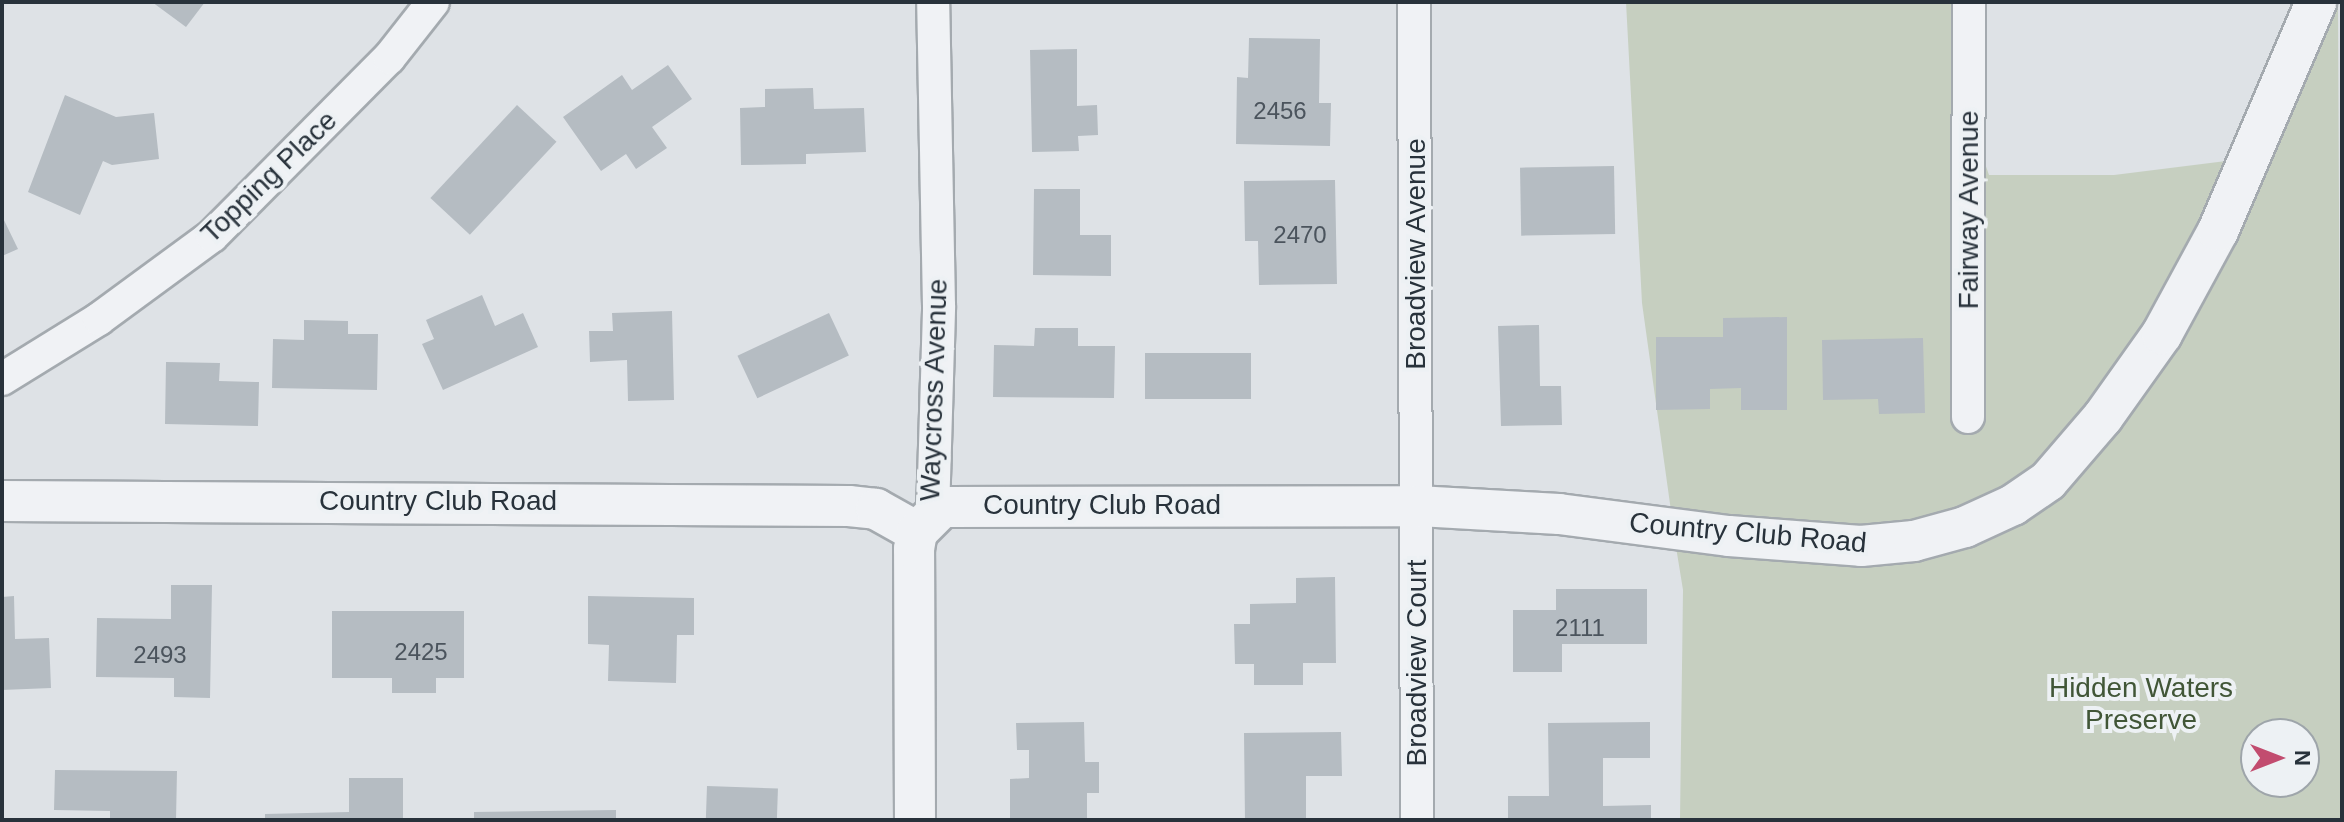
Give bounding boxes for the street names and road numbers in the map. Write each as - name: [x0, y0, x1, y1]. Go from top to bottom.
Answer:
- street label: Topping Place: [194, 104, 344, 250]
- street label: Fairway Avenue: [1952, 110, 1986, 310]
- street label: Broadview Avenue: [1399, 138, 1433, 370]
- street label: Waycross Avenue: [913, 277, 955, 503]
- street label: Country Club Road: [319, 484, 557, 518]
- street label: Country Club Road: [983, 488, 1221, 522]
- street label: Country Club Road: [1628, 506, 1868, 560]
- street label: Broadview Court: [1400, 560, 1434, 766]

